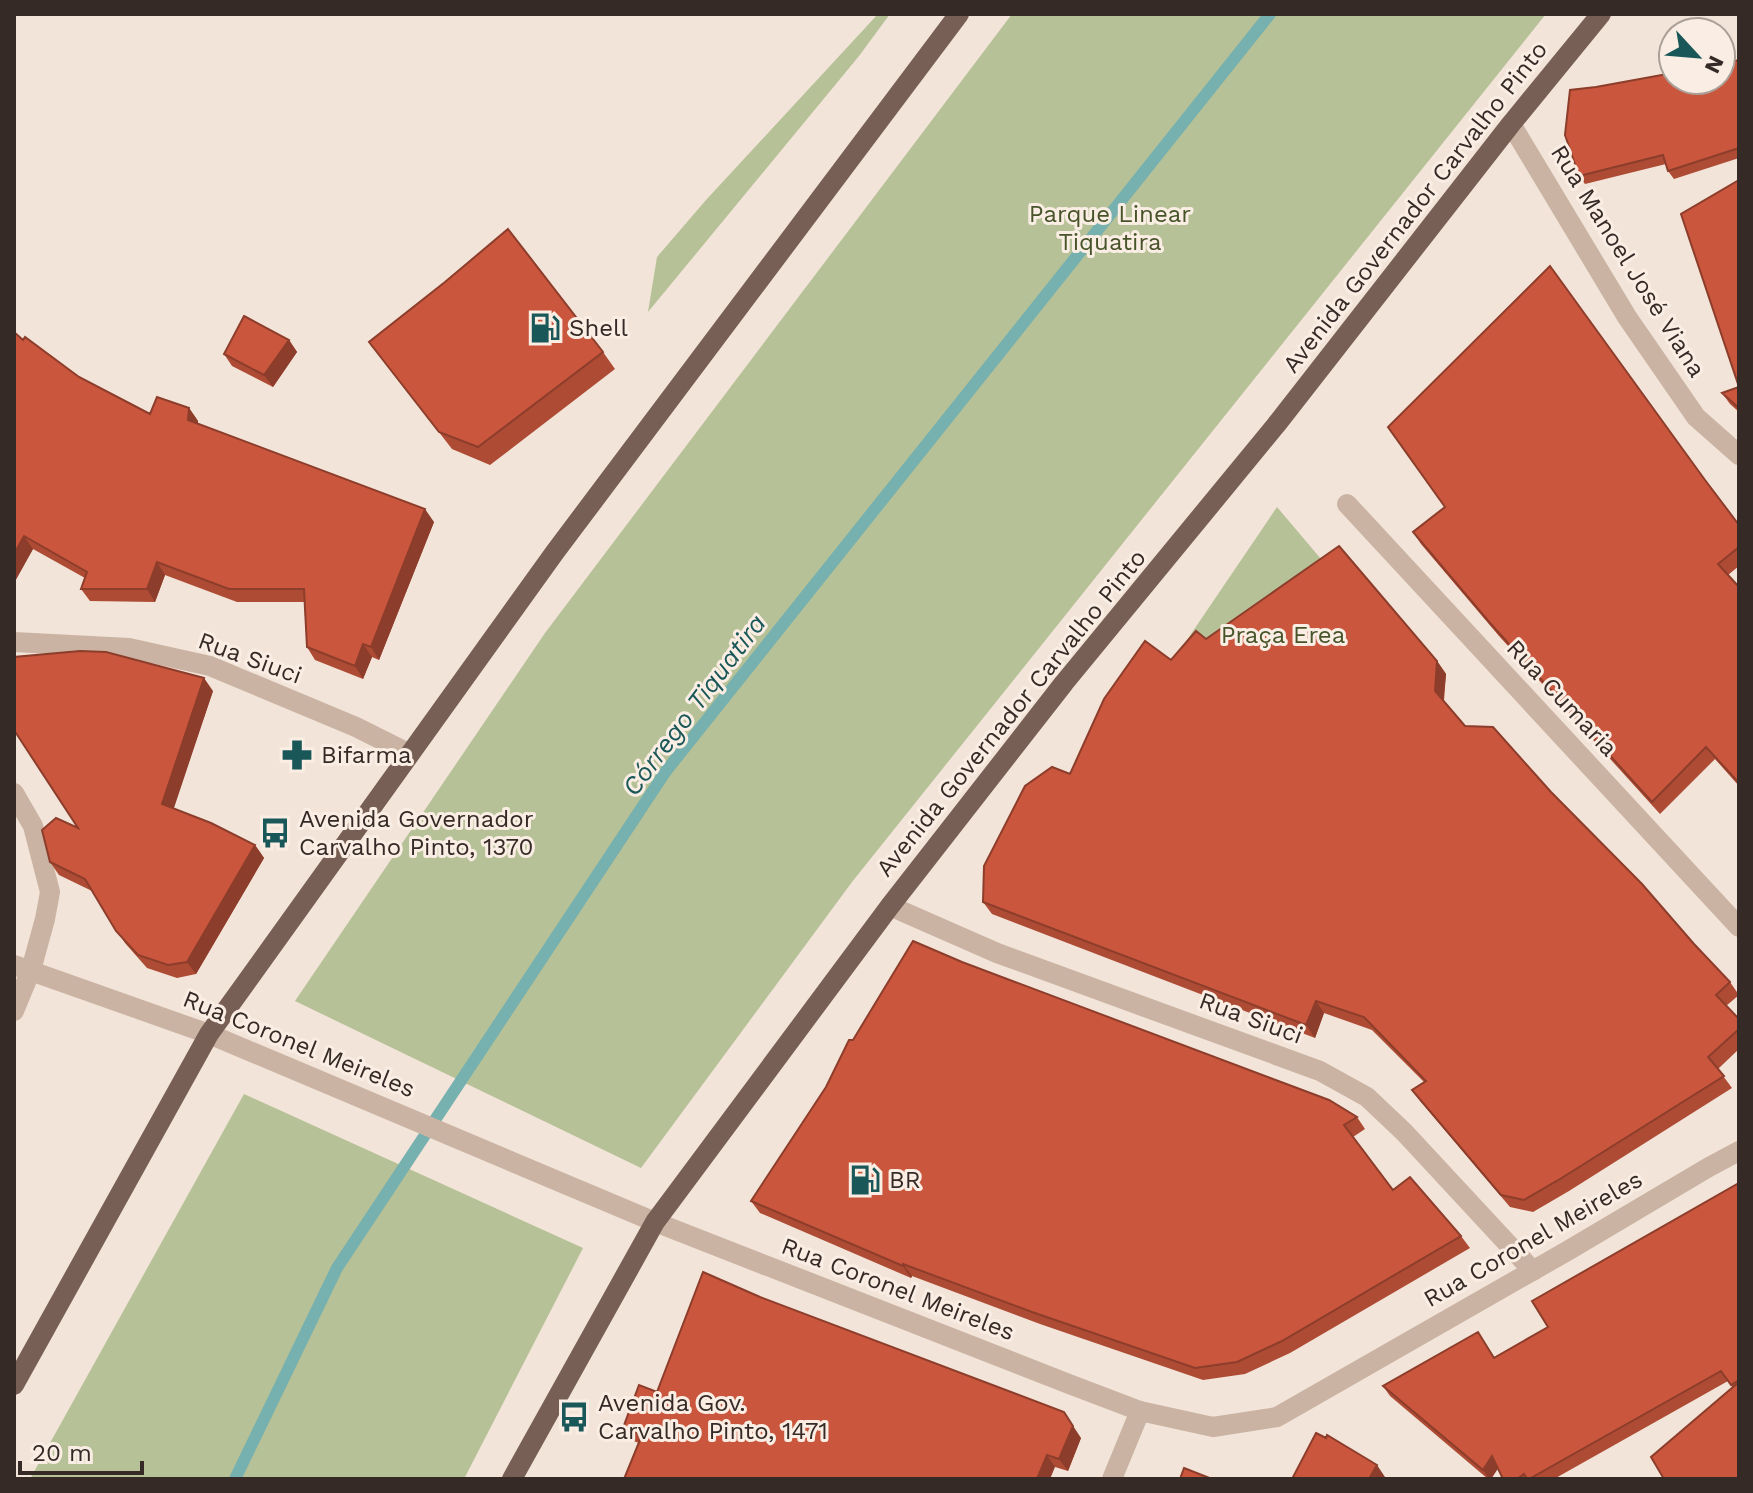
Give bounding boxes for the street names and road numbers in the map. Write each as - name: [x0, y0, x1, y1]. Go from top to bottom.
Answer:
- street label: Avenida Governador Carvalho Pinto: [1277, 36, 1553, 378]
- street label: Rua Manoel José Viana: [1545, 140, 1711, 382]
- street label: Avenida Governador Carvalho Pinto: [870, 544, 1152, 882]
- street label: Rua Siuci: [194, 626, 306, 690]
- street label: Rua Cumaria: [1501, 634, 1623, 762]
- street label: Rua Coronel Meireles: [179, 985, 419, 1103]
- street label: Rua Siuci: [1195, 986, 1307, 1050]
- street label: Rua Coronel Meireles: [1419, 1165, 1647, 1313]
- street label: Rua Coronel Meireles: [777, 1232, 1019, 1346]

